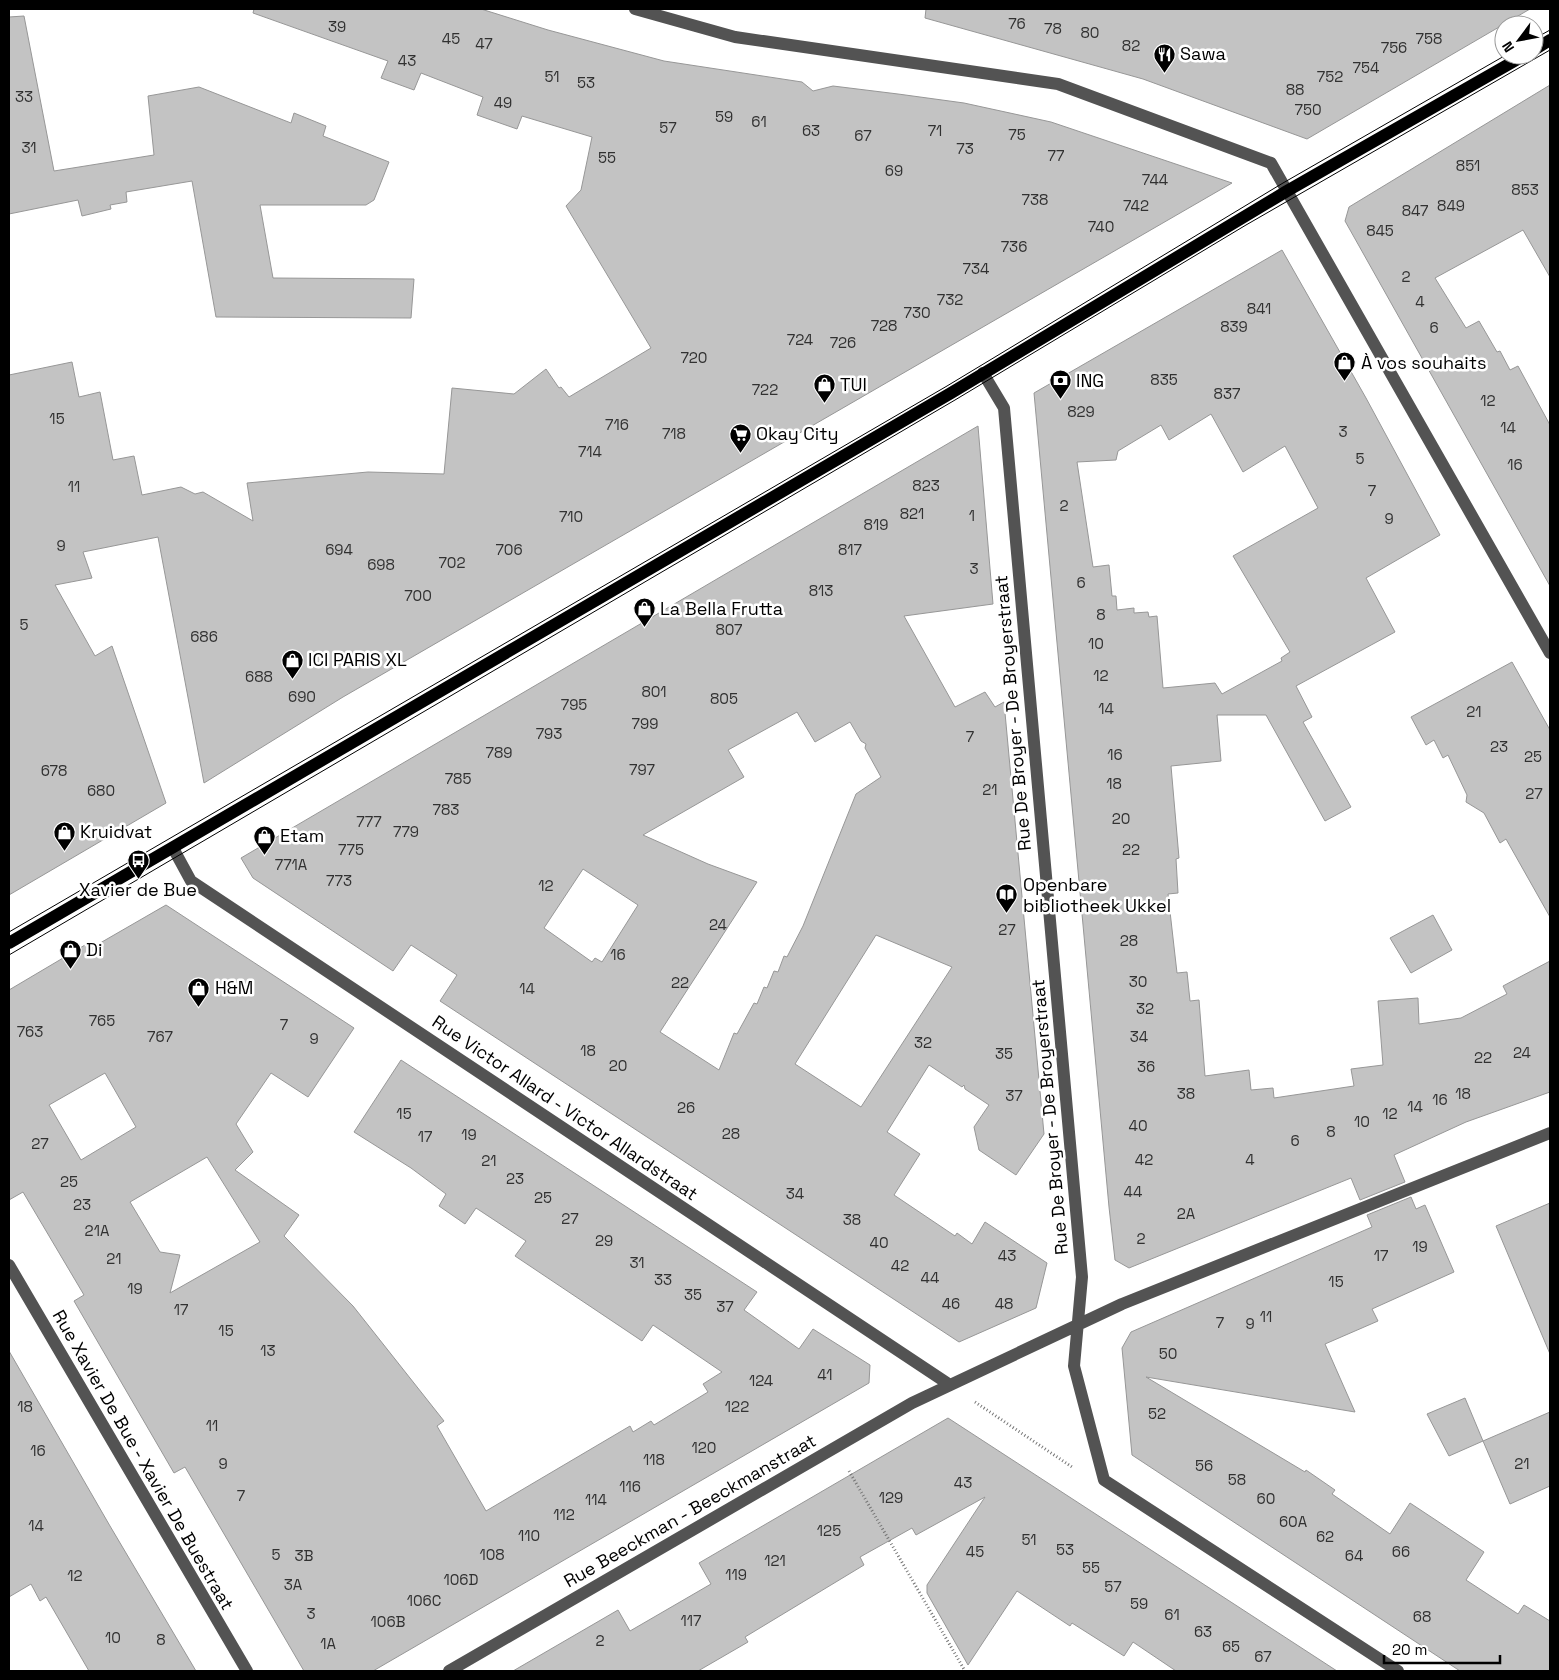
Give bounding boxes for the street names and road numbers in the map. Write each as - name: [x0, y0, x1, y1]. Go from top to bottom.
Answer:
- street label: Rue De Broyer - De Broyerstraat: [989, 574, 1036, 852]
- street label: Rue De Broyer - De Broyerstraat: [1026, 978, 1073, 1256]
- street label: Rue Victor Allard - Victor Allardstraat: [428, 1010, 703, 1205]
- street label: Rue Xavier De Bue - Xavier De Buestraat: [48, 1305, 239, 1614]
- street label: Rue Beeckman - Beeckmanstraat: [559, 1429, 820, 1592]

